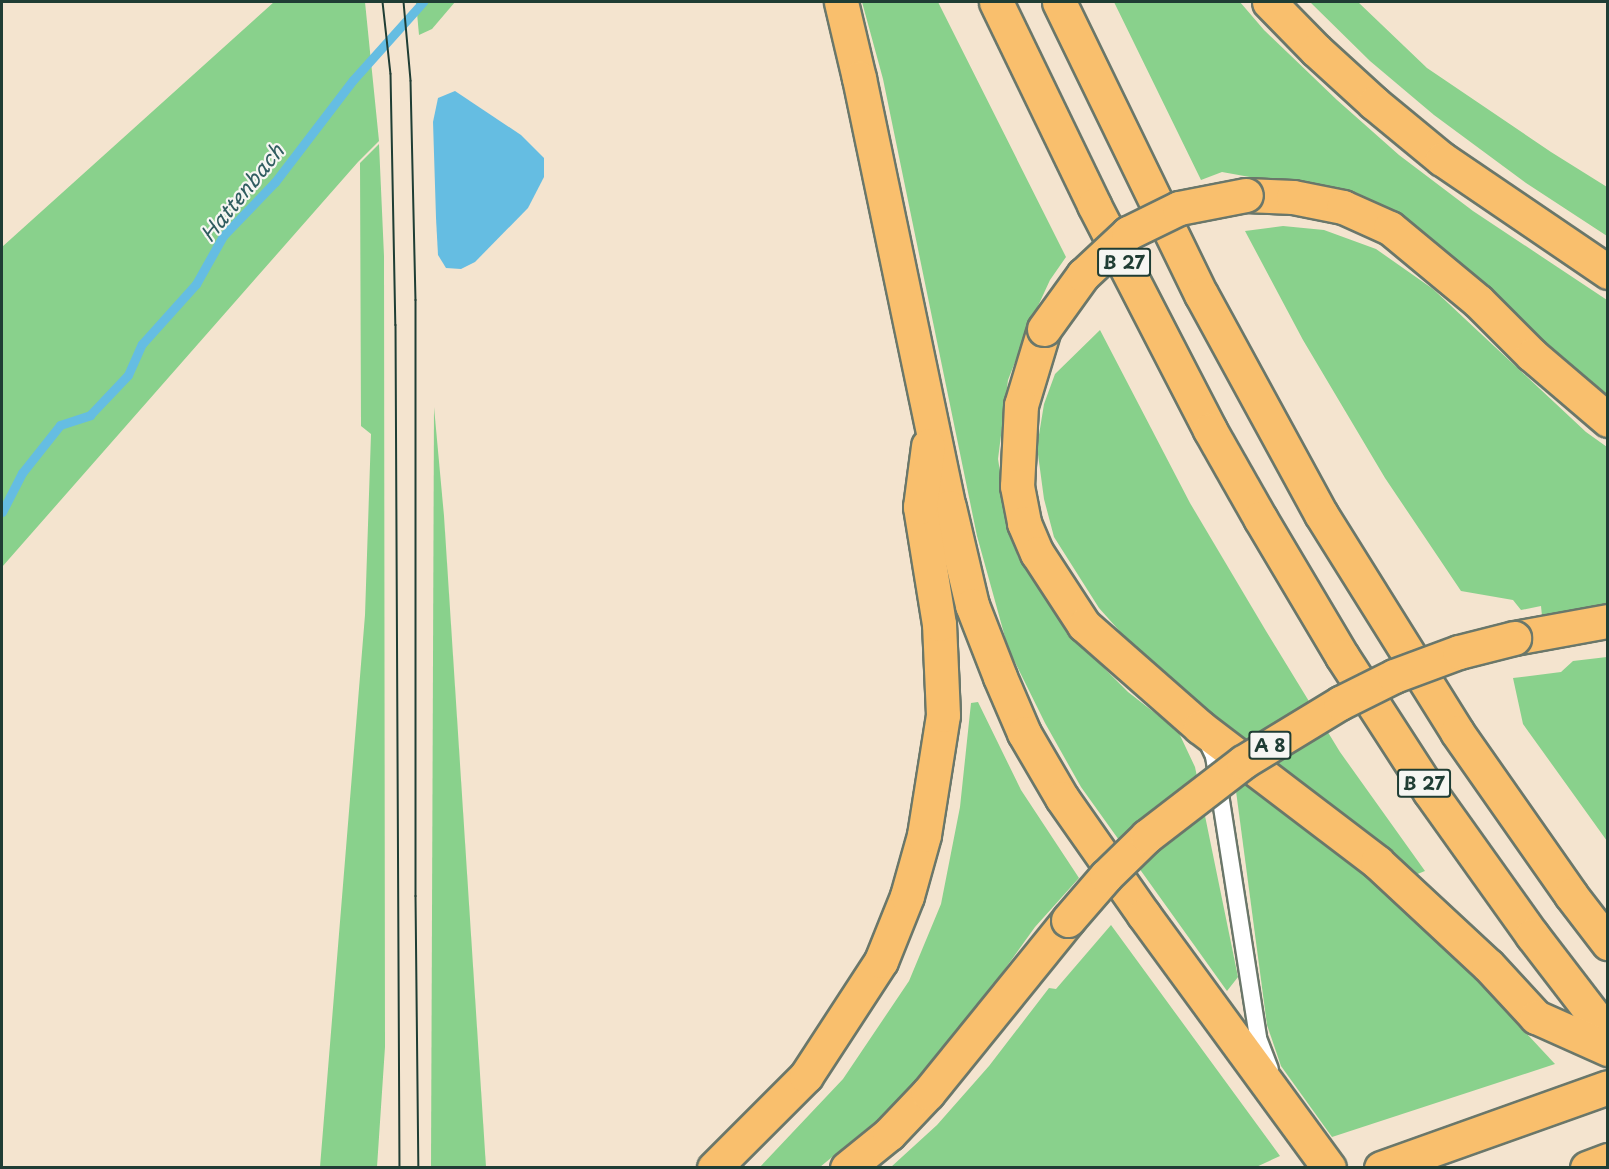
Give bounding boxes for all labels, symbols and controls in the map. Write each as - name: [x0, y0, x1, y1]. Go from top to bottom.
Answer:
- water label: Hattenbach: [194, 138, 288, 246]
- road number: B 27: [1097, 247, 1151, 277]
- road number: A 8: [1248, 730, 1292, 760]
- road number: B 27: [1397, 768, 1451, 798]

